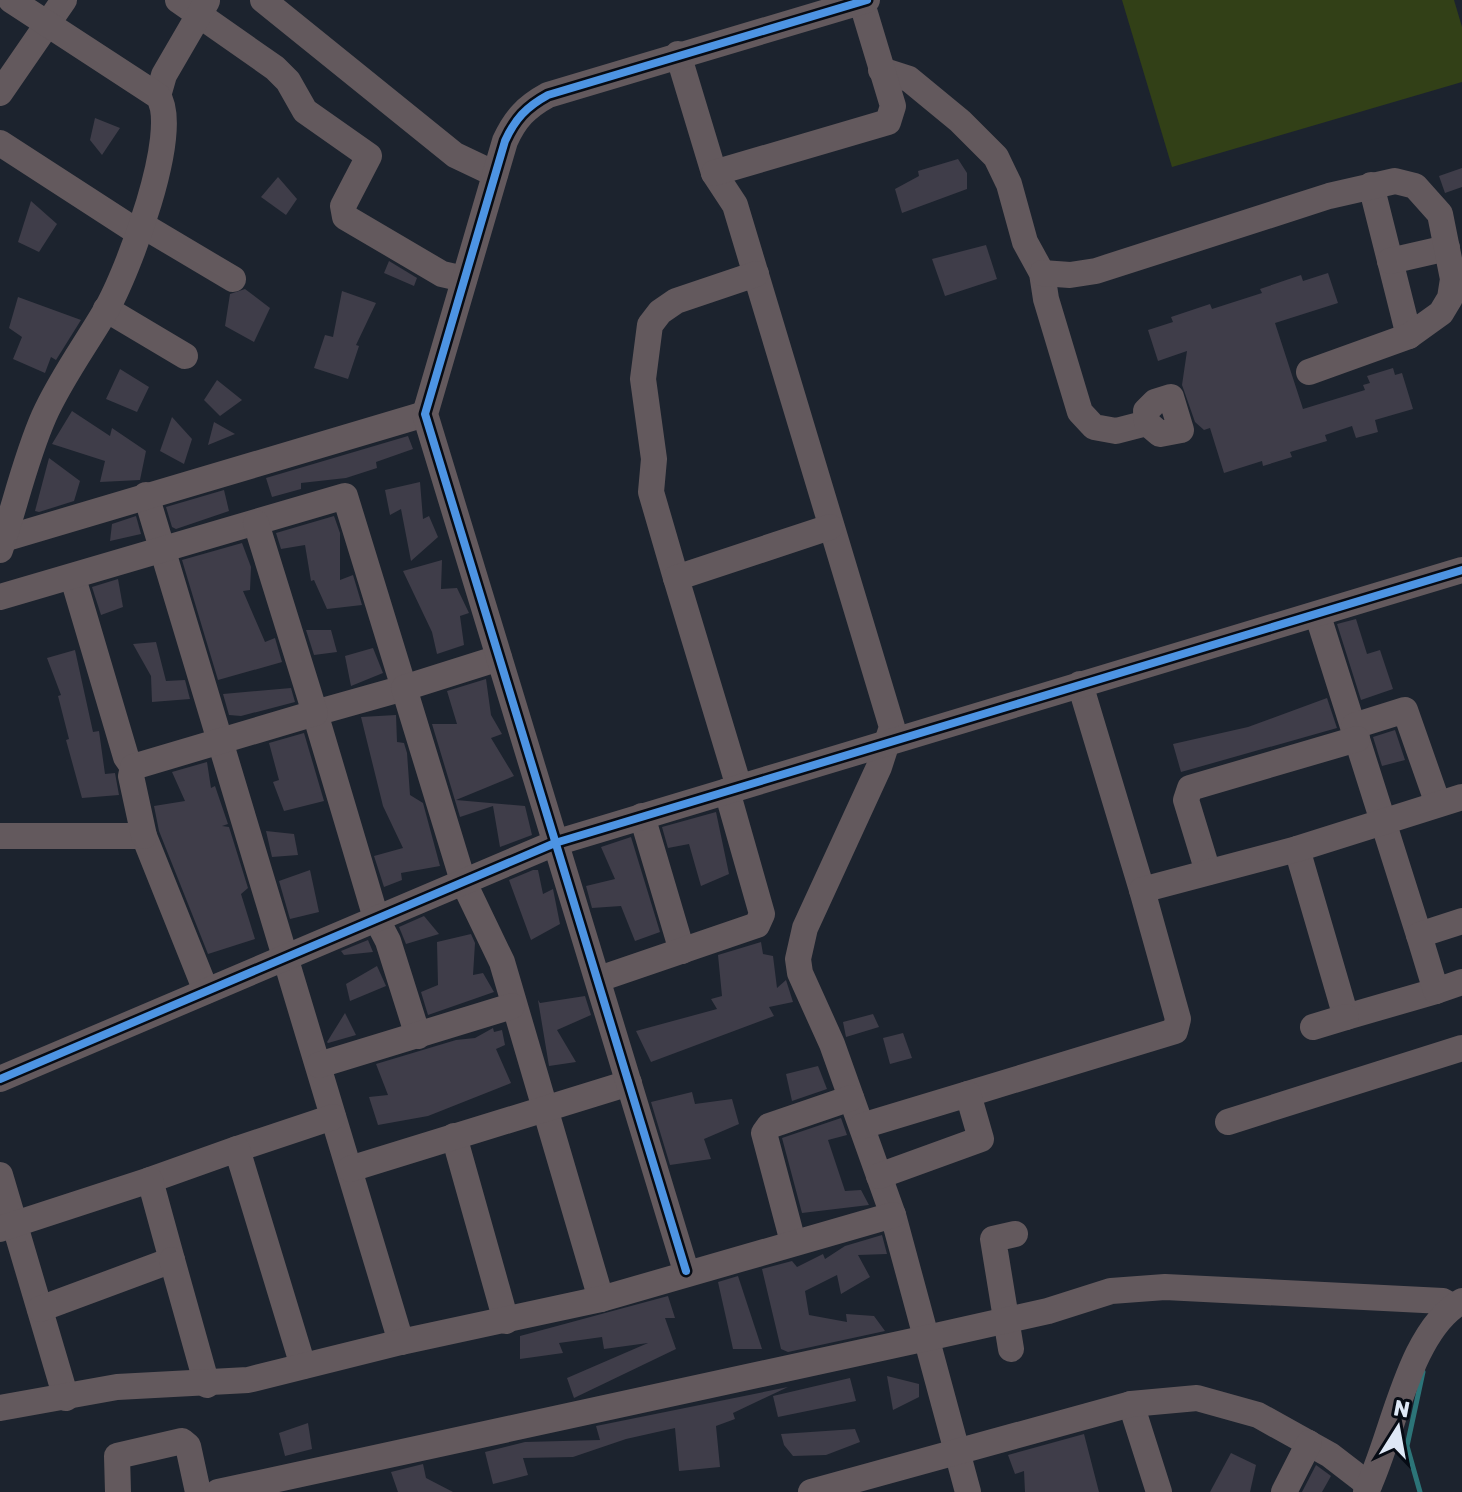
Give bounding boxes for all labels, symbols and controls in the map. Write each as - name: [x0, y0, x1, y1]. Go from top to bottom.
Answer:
- north arrow: [1358, 1388, 1438, 1468]
- text: N: [1391, 1394, 1412, 1424]

